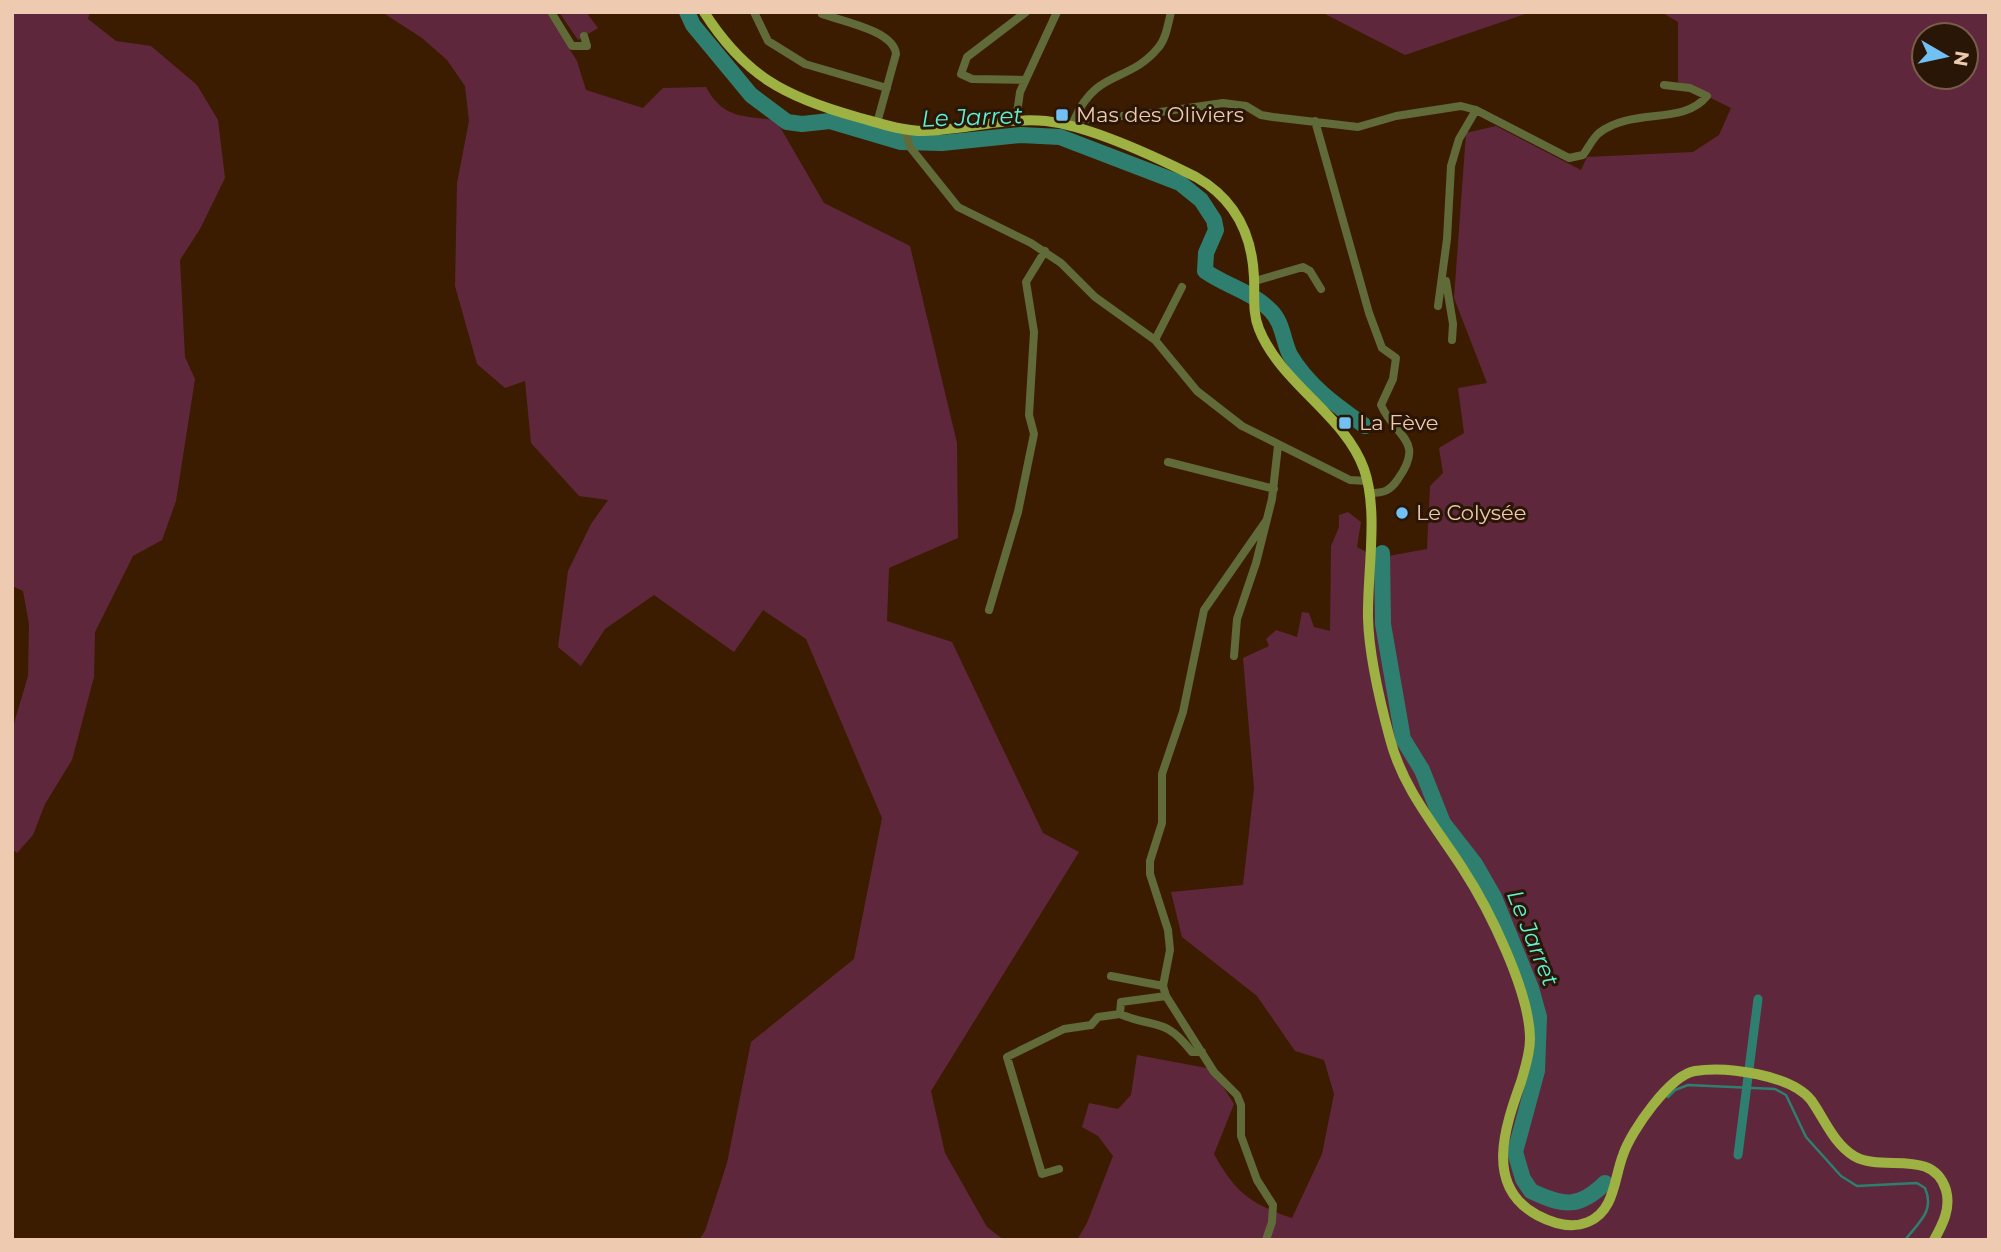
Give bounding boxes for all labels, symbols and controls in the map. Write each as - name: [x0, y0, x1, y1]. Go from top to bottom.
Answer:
- north arrow: [1910, 21, 1980, 91]
- text: N: [1949, 49, 1974, 68]
- water label: Le Jarret: [921, 101, 1024, 133]
- place label: Mas des Oliviers: [1076, 102, 1244, 127]
- marker: Mas des Oliviers: [1054, 107, 1070, 123]
- place label: La Fève: [1359, 410, 1438, 435]
- marker: La Fève: [1337, 415, 1353, 431]
- place label: Le Colysée: [1416, 500, 1526, 525]
- marker: Le Colysée: [1394, 505, 1410, 521]
- water label: Le Jarret: [1501, 886, 1565, 991]

